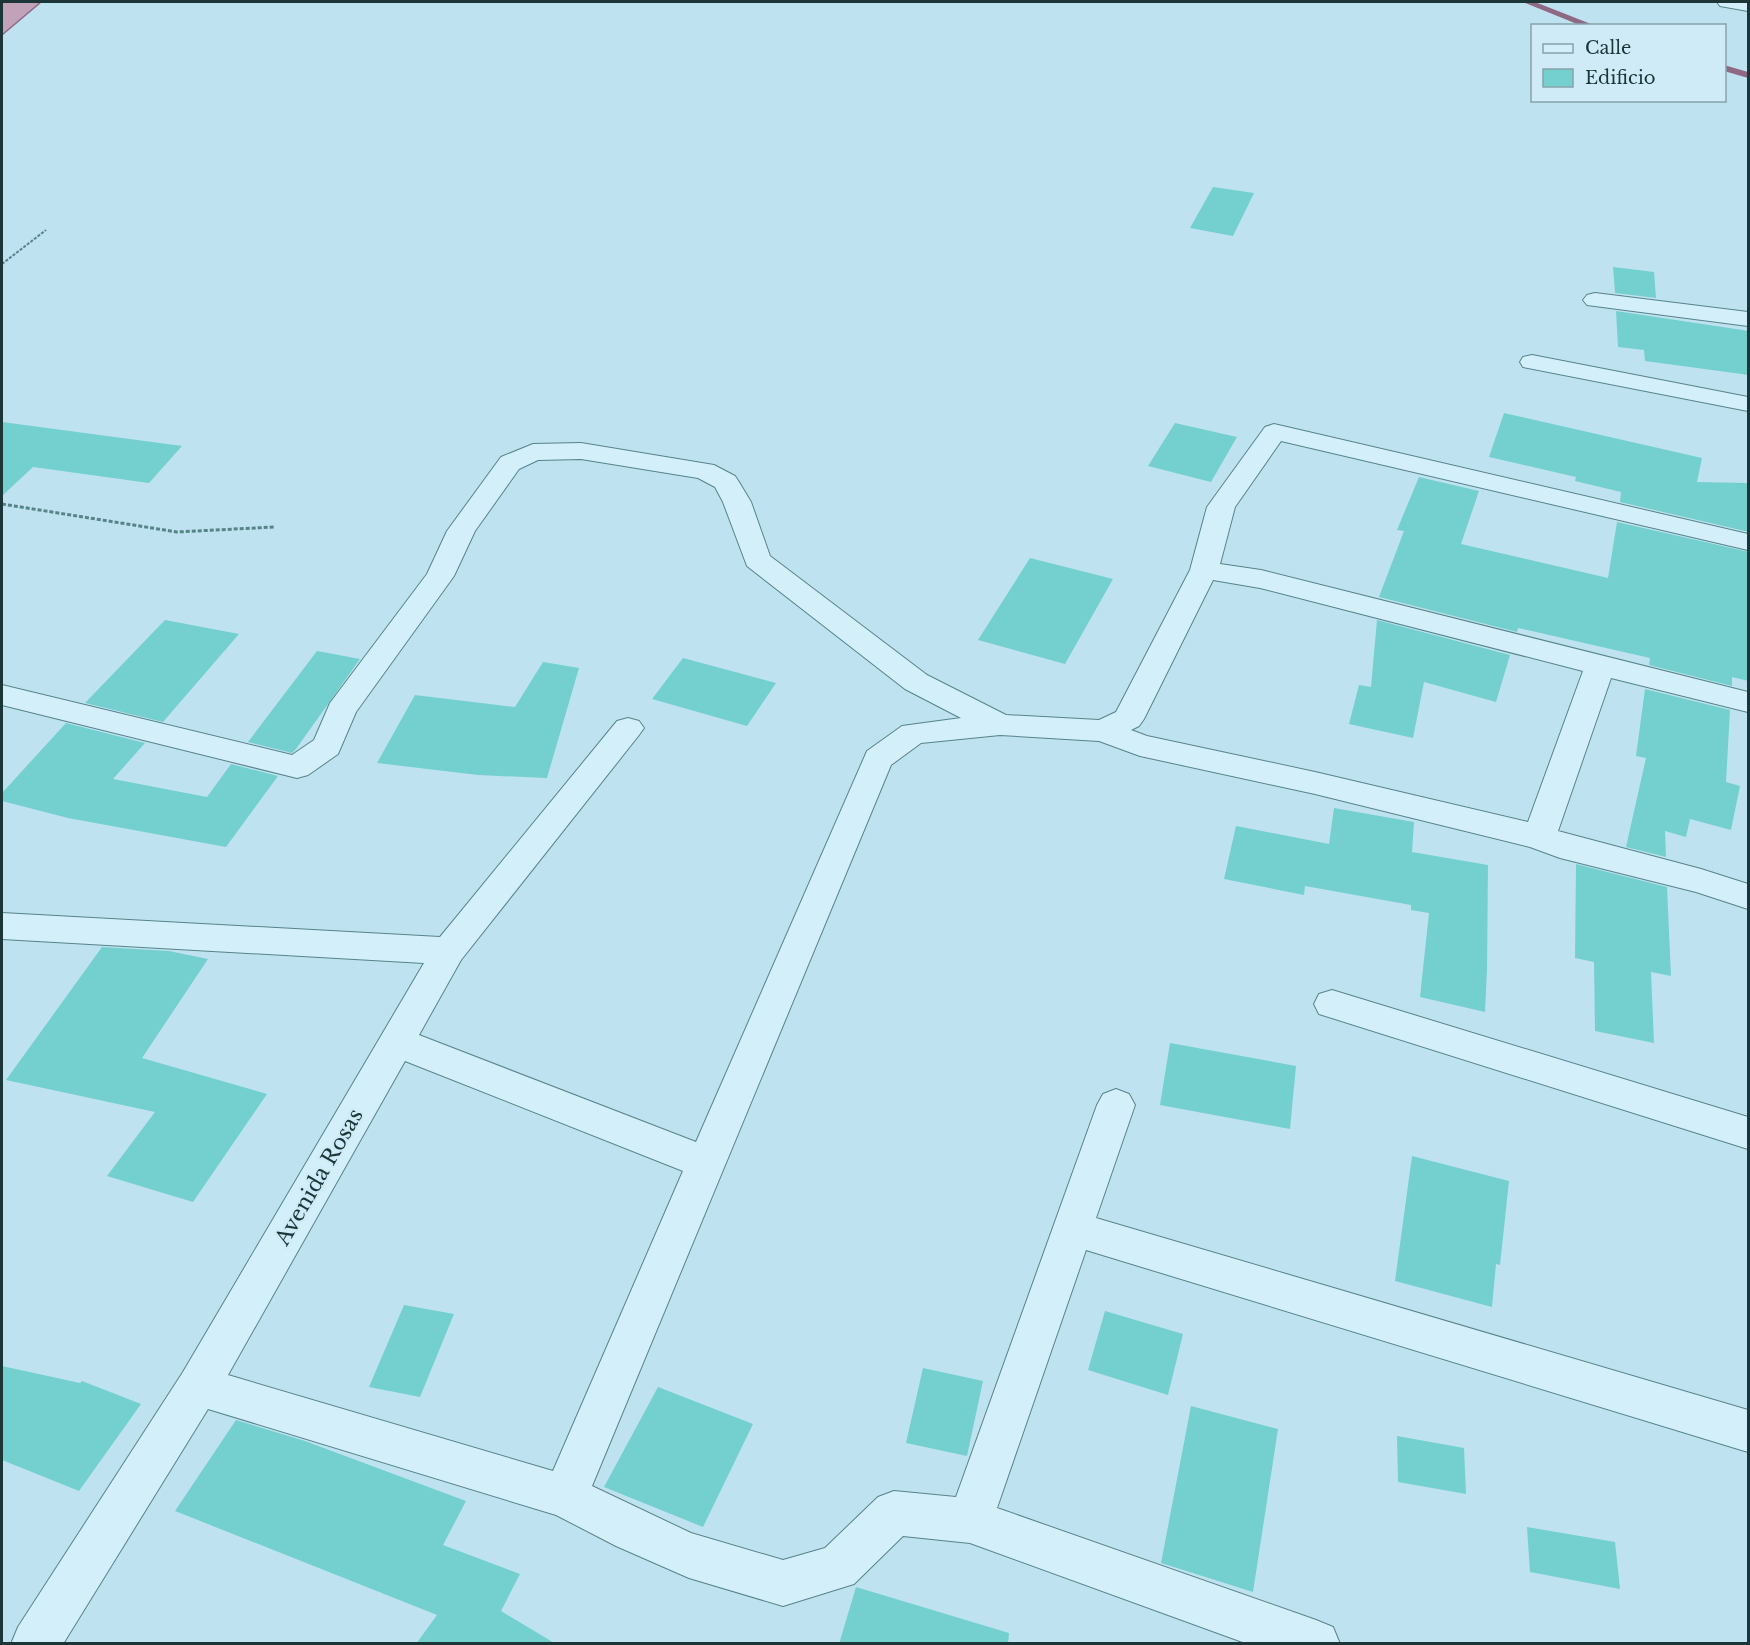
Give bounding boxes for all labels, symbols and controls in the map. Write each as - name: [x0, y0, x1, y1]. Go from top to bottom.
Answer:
- legend: [1531, 24, 1726, 102]
- text: Calle: [1585, 37, 1631, 59]
- text: Edificio: [1585, 67, 1656, 89]
- street label: Avenida Rosas: [269, 1104, 369, 1251]

